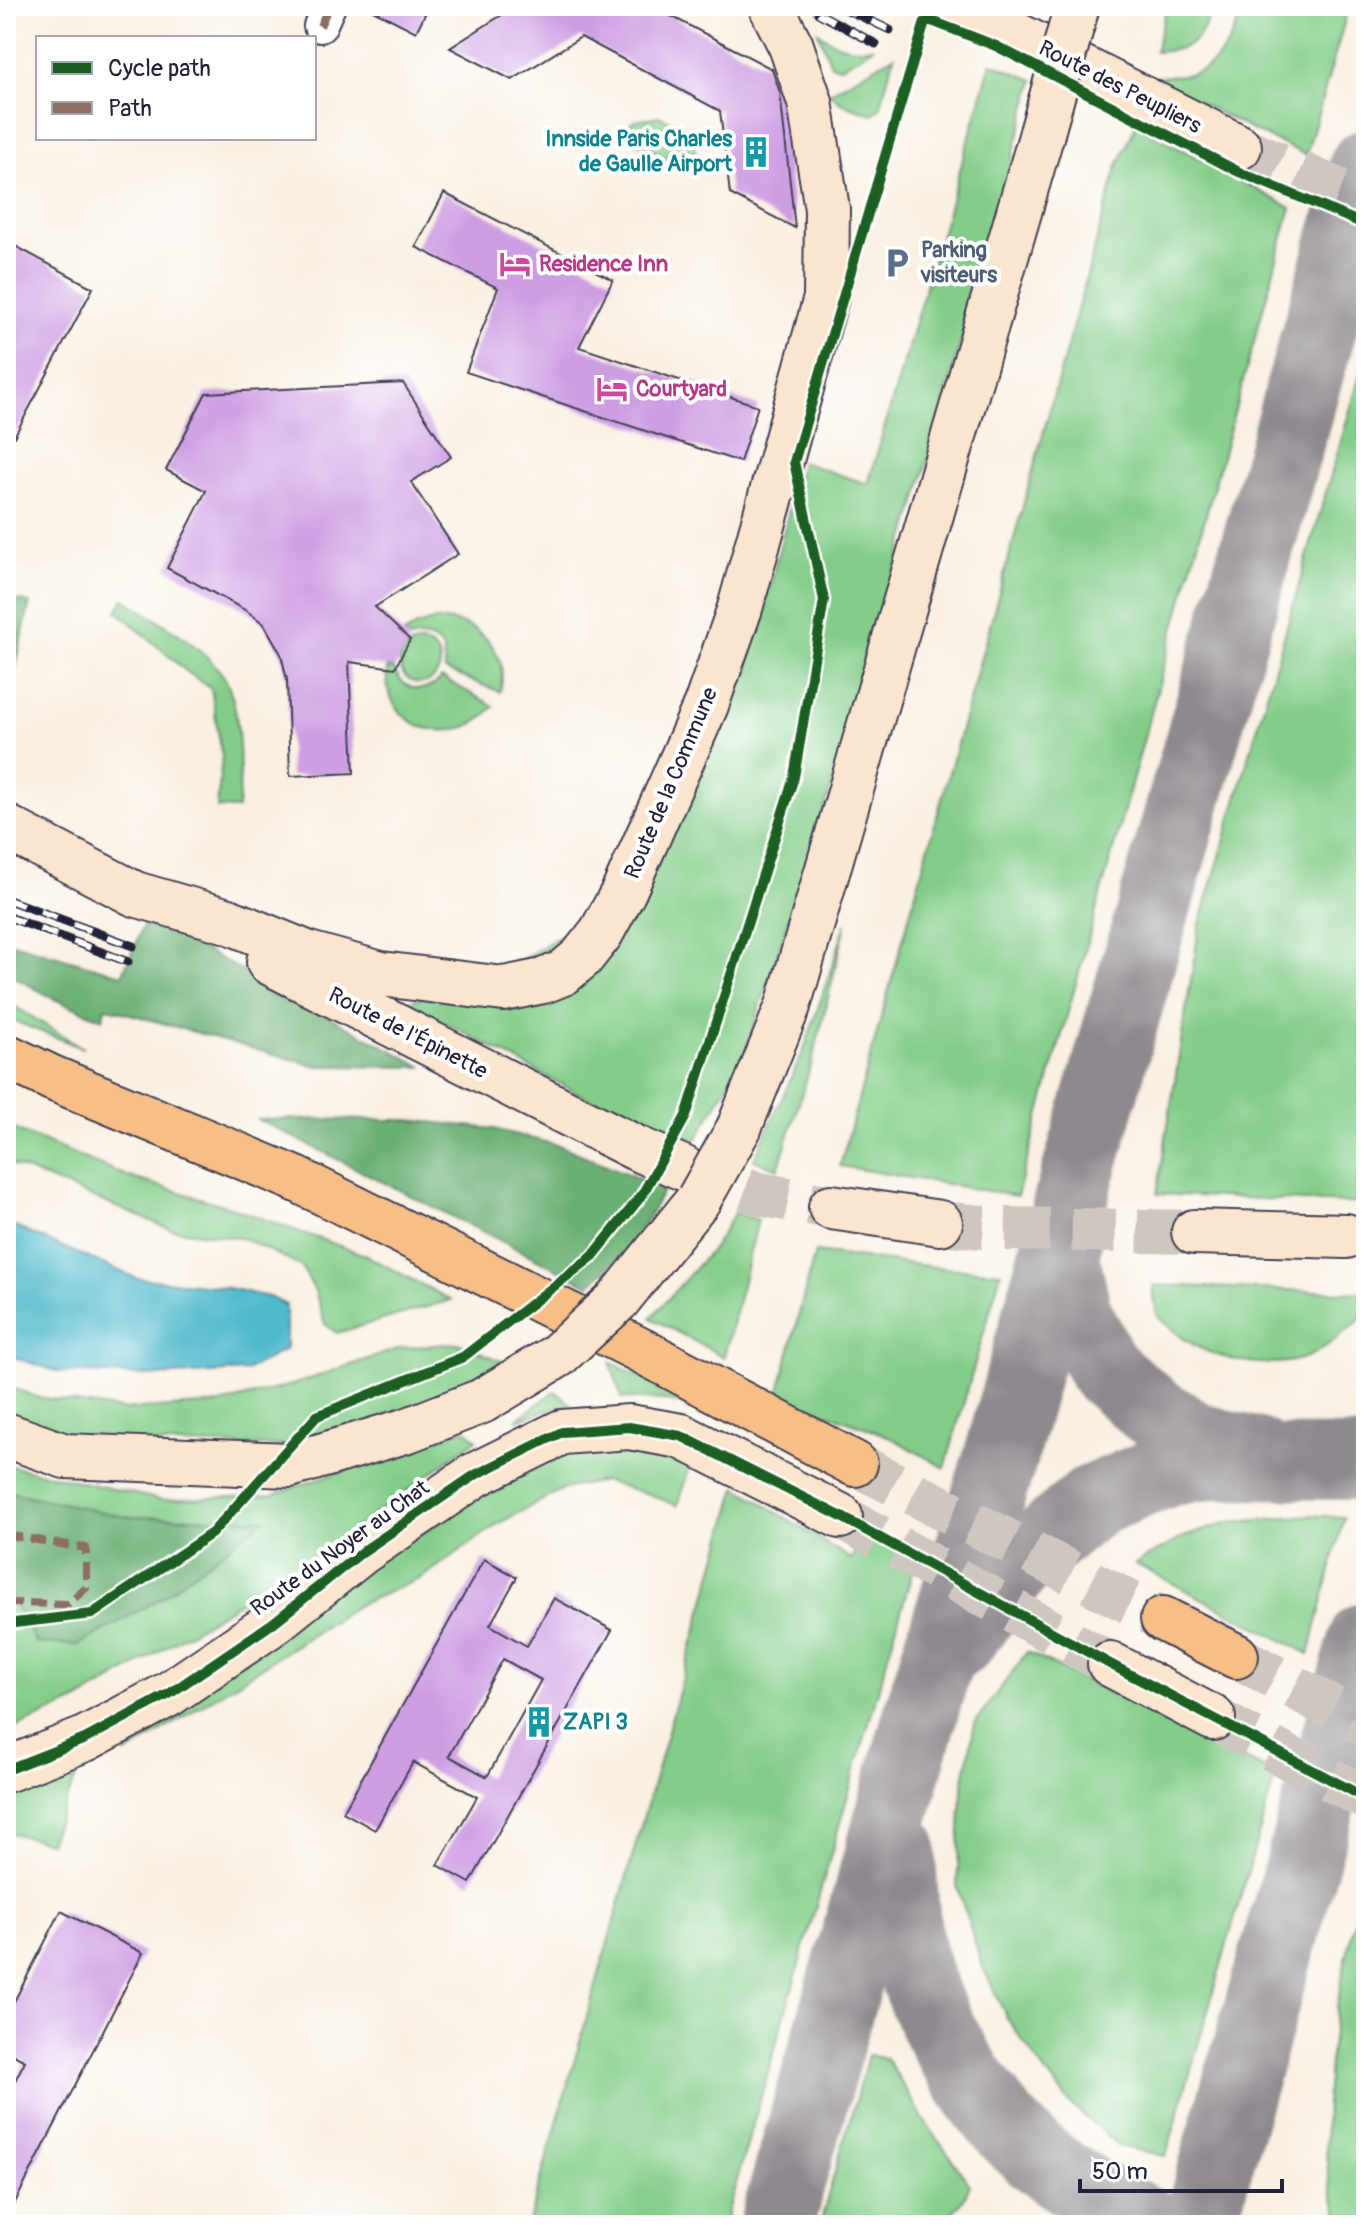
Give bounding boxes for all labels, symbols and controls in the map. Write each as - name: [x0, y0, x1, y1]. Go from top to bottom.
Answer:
- street label: Route des Peupliers: [1034, 34, 1206, 140]
- legend: [36, 36, 316, 140]
- text: Cycle path: [108, 54, 211, 83]
- text: Path: [108, 94, 152, 123]
- place label: Innside Paris Charles de Gaulle Airport: [545, 125, 733, 178]
- building icon: Innside Paris Charles de Gaulle Airport: [739, 135, 773, 169]
- place label: Parking visiteurs: [920, 236, 997, 289]
- parking icon: Parking visiteurs: [880, 246, 914, 280]
- hotel icon: Residence Inn: [498, 247, 532, 281]
- place label: Residence Inn: [539, 250, 668, 278]
- hotel icon: Courtyard: [595, 372, 629, 406]
- place label: Courtyard: [636, 375, 727, 403]
- street label: Route de la Commune: [618, 683, 724, 883]
- street label: Route de l'Épinette: [324, 981, 492, 1085]
- street label: Route du Noyer au Chat: [245, 1474, 435, 1622]
- building icon: ZAPI 3: [522, 1705, 556, 1739]
- place label: ZAPI 3: [563, 1708, 628, 1736]
- scale bar: [1080, 2143, 1282, 2193]
- text: 50 m: [1092, 2157, 1148, 2186]

